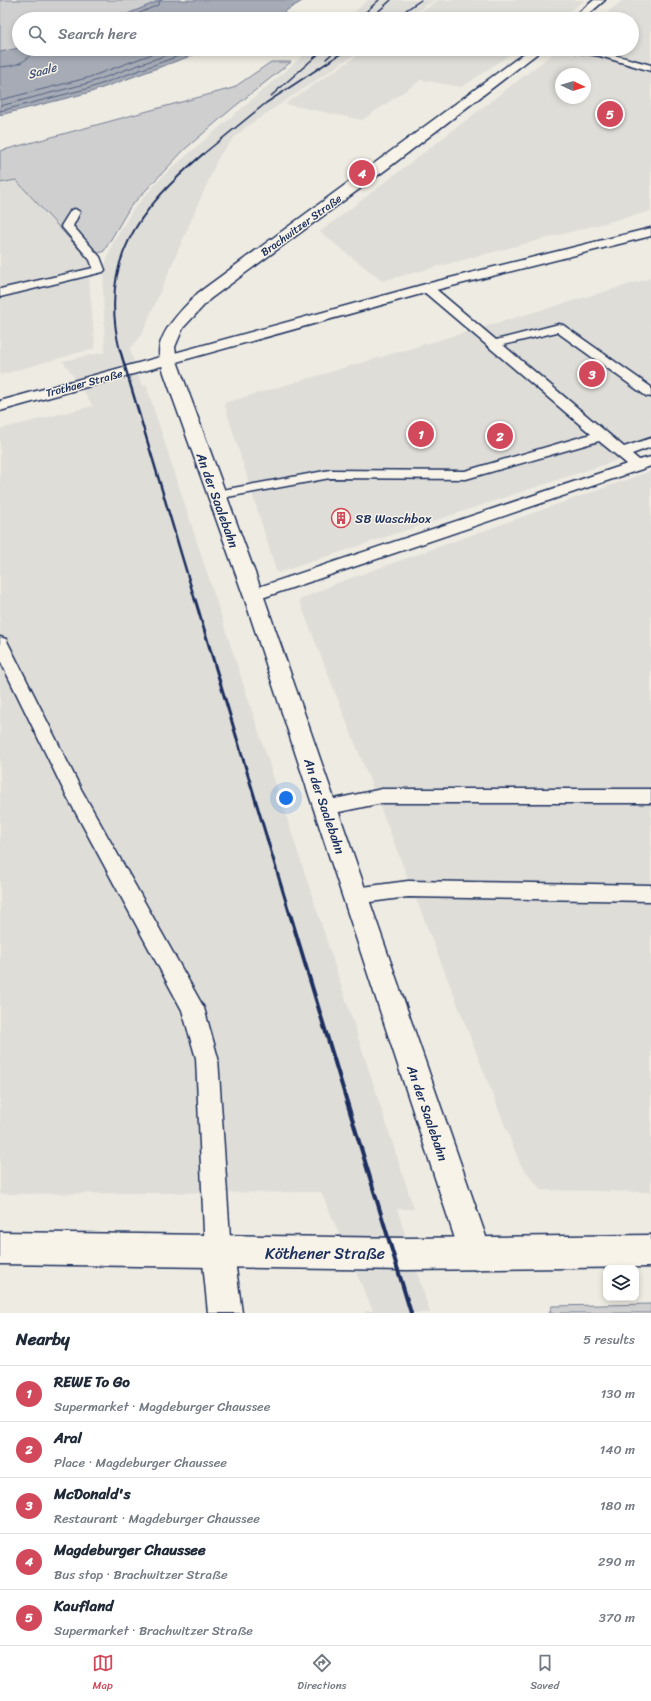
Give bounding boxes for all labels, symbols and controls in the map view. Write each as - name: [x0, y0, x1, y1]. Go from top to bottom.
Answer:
- search box: [12, 12, 639, 56]
- text: Search here: [58, 21, 137, 47]
- icon: search: [26, 23, 48, 45]
- water label: Saale: [25, 56, 60, 86]
- north arrow: [555, 68, 591, 104]
- pin: 5: [597, 99, 623, 129]
- pin: 4: [349, 158, 375, 188]
- street label: Brachwitzer Straße: [257, 189, 346, 261]
- pin: 3: [579, 359, 605, 389]
- street label: Trothaer Straße: [44, 364, 125, 403]
- pin: 1: [408, 419, 434, 449]
- pin: 2: [487, 421, 513, 451]
- street label: An der Saalebahn: [189, 448, 245, 551]
- building icon: SB Waschbox: [330, 507, 352, 529]
- place label: SB Waschbox: [355, 507, 432, 530]
- street label: An der Saalebahn: [297, 754, 352, 857]
- your location: [276, 788, 296, 808]
- street label: An der Saalebahn: [400, 1061, 455, 1164]
- street label: Köthener Straße: [265, 1239, 385, 1268]
- map controls: [603, 1265, 639, 1301]
- button: layers: [603, 1265, 639, 1301]
- text: Nearby: [16, 1324, 70, 1354]
- text: 5 results: [583, 1328, 635, 1351]
- text: REWE To Go: [54, 1369, 130, 1395]
- text: 1: [26, 1382, 32, 1405]
- text: 130 m: [601, 1382, 635, 1405]
- text: Supermarket · Magdeburger Chaussee: [54, 1395, 270, 1418]
- text: Aral: [54, 1425, 82, 1451]
- text: 2: [25, 1438, 33, 1461]
- text: 140 m: [600, 1438, 635, 1461]
- text: Place · Magdeburger Chaussee: [54, 1451, 227, 1474]
- text: McDonald's: [54, 1481, 131, 1507]
- text: 3: [25, 1494, 33, 1517]
- text: 180 m: [600, 1494, 635, 1517]
- text: Restaurant · Magdeburger Chaussee: [54, 1507, 260, 1530]
- text: Magdeburger Chaussee: [54, 1537, 206, 1563]
- text: 4: [25, 1550, 33, 1573]
- text: 290 m: [598, 1550, 635, 1573]
- text: Bus stop · Brachwitzer Straße: [54, 1563, 228, 1586]
- text: Kaufland: [54, 1593, 113, 1619]
- text: 5: [25, 1606, 33, 1629]
- text: 370 m: [599, 1606, 635, 1629]
- text: Supermarket · Brachwitzer Straße: [54, 1619, 253, 1642]
- tab: Map: [92, 1652, 114, 1695]
- tab: Directions: [297, 1652, 347, 1695]
- tab: Saved: [530, 1652, 559, 1695]

